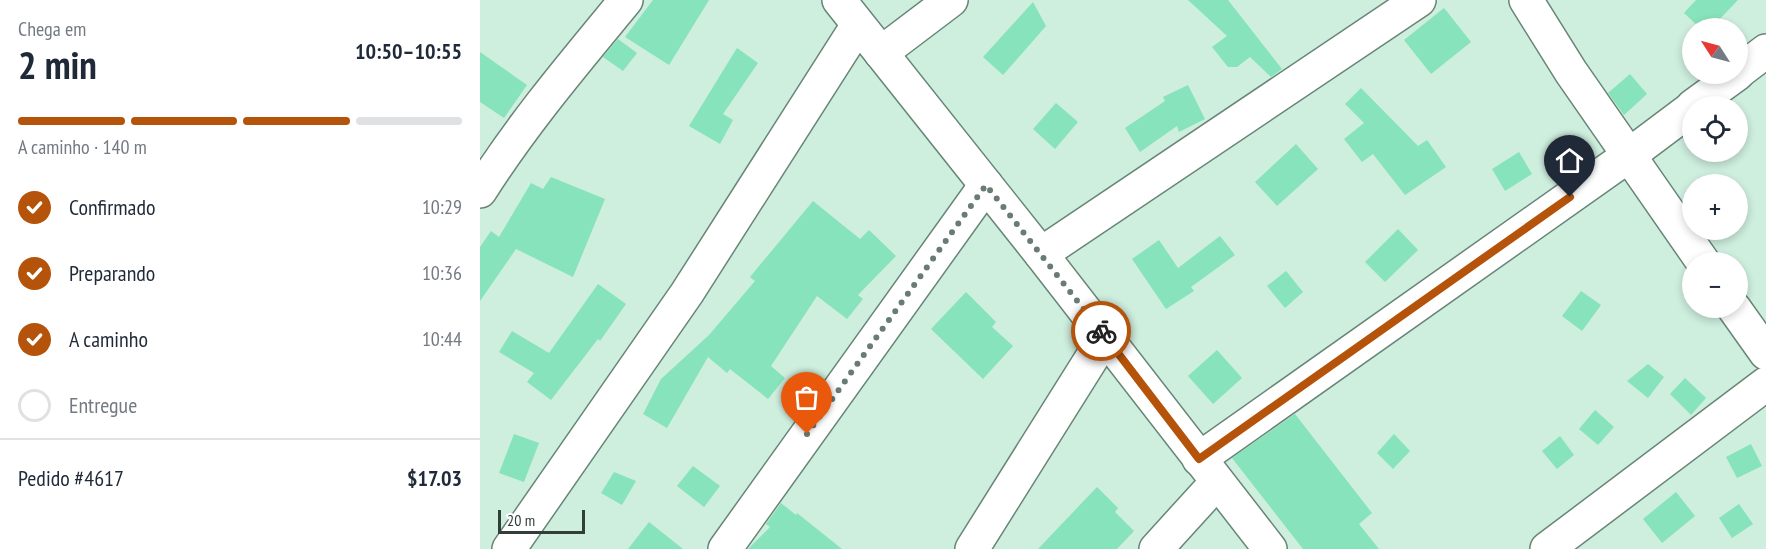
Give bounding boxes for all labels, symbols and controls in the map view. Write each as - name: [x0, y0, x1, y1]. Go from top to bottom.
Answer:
- text: Chega em: [18, 16, 86, 42]
- north arrow: [1682, 18, 1748, 84]
- map controls: [1682, 18, 1748, 318]
- text: 10:50–10:55: [355, 37, 462, 65]
- text: 2 min: [18, 39, 97, 90]
- button: locate: [1682, 96, 1748, 162]
- text: A caminho · 140 m: [18, 134, 147, 160]
- pin: [1544, 135, 1595, 197]
- icon: home: [1553, 144, 1586, 177]
- button: +: [1682, 174, 1748, 240]
- icon: check: [18, 191, 51, 224]
- text: Confirmado: [69, 193, 155, 221]
- text: 10:29: [422, 194, 462, 220]
- button: −: [1682, 252, 1748, 318]
- icon: check: [18, 257, 51, 290]
- text: Preparando: [69, 259, 155, 287]
- text: 10:36: [422, 260, 462, 286]
- courier: [1071, 301, 1131, 361]
- icon: bike: [1085, 315, 1118, 348]
- icon: check: [18, 323, 51, 356]
- text: A caminho: [69, 325, 148, 353]
- text: 10:44: [422, 326, 462, 352]
- pin: [781, 372, 832, 434]
- icon: bag: [790, 381, 823, 414]
- text: Entregue: [69, 391, 137, 419]
- text: Pedido #4617: [18, 464, 124, 492]
- text: $17.03: [407, 464, 462, 492]
- scale bar: [498, 507, 585, 534]
- text: 20 m: [507, 510, 535, 530]

